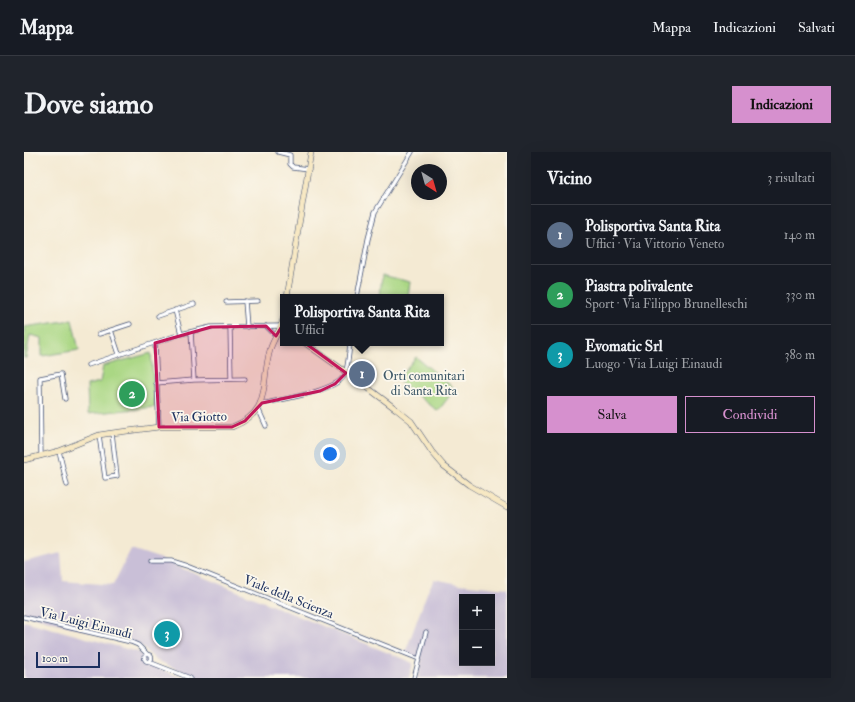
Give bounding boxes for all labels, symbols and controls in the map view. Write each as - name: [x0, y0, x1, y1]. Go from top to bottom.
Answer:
- text: Mappa: [20, 16, 73, 40]
- text: Mappa: [652, 19, 691, 36]
- text: Indicazioni: [713, 19, 776, 36]
- text: Salvati: [798, 19, 835, 36]
- button: Indicazioni: [732, 86, 831, 123]
- text: Dove siamo: [24, 87, 153, 122]
- north arrow: [411, 164, 447, 200]
- text: Vicino: [547, 168, 592, 189]
- text: 3 risultati: [767, 170, 815, 186]
- text: Polisportiva Santa Rita: [585, 217, 720, 236]
- text: 1: [558, 227, 562, 243]
- text: 140 m: [784, 227, 815, 243]
- text: Uffici · Via Vittorio Veneto: [585, 236, 724, 252]
- text: Piastra polivalente: [585, 277, 693, 296]
- text: 2: [557, 287, 563, 303]
- text: 330 m: [786, 287, 815, 303]
- popup: [280, 294, 444, 346]
- text: Sport · Via Filippo Brunelleschi: [585, 296, 747, 312]
- text: Polisportiva Santa Rita: [294, 303, 430, 322]
- text: Uffici: [294, 322, 324, 338]
- text: Evomatic Srl: [585, 337, 663, 356]
- text: 3: [558, 347, 563, 363]
- text: 380 m: [784, 347, 815, 363]
- text: Luogo · Via Luigi Einaudi: [585, 356, 722, 372]
- pin: 1: [349, 359, 375, 389]
- park label: Orti comunitari di Santa Rita: [383, 368, 466, 399]
- pin: 2: [119, 379, 145, 409]
- button: Salva: [547, 396, 677, 433]
- button: Condividi: [685, 396, 815, 433]
- street label: Via Giotto: [171, 409, 227, 425]
- your location: [320, 444, 340, 464]
- street label: Viale della Scienza: [241, 572, 337, 622]
- map controls: [459, 594, 495, 666]
- button: +: [459, 594, 495, 630]
- street label: Via Luigi Einaudi: [38, 604, 134, 642]
- pin: 3: [154, 619, 180, 649]
- button: −: [459, 630, 495, 666]
- scale bar: [36, 650, 100, 669]
- text: 100 m: [42, 652, 68, 665]

